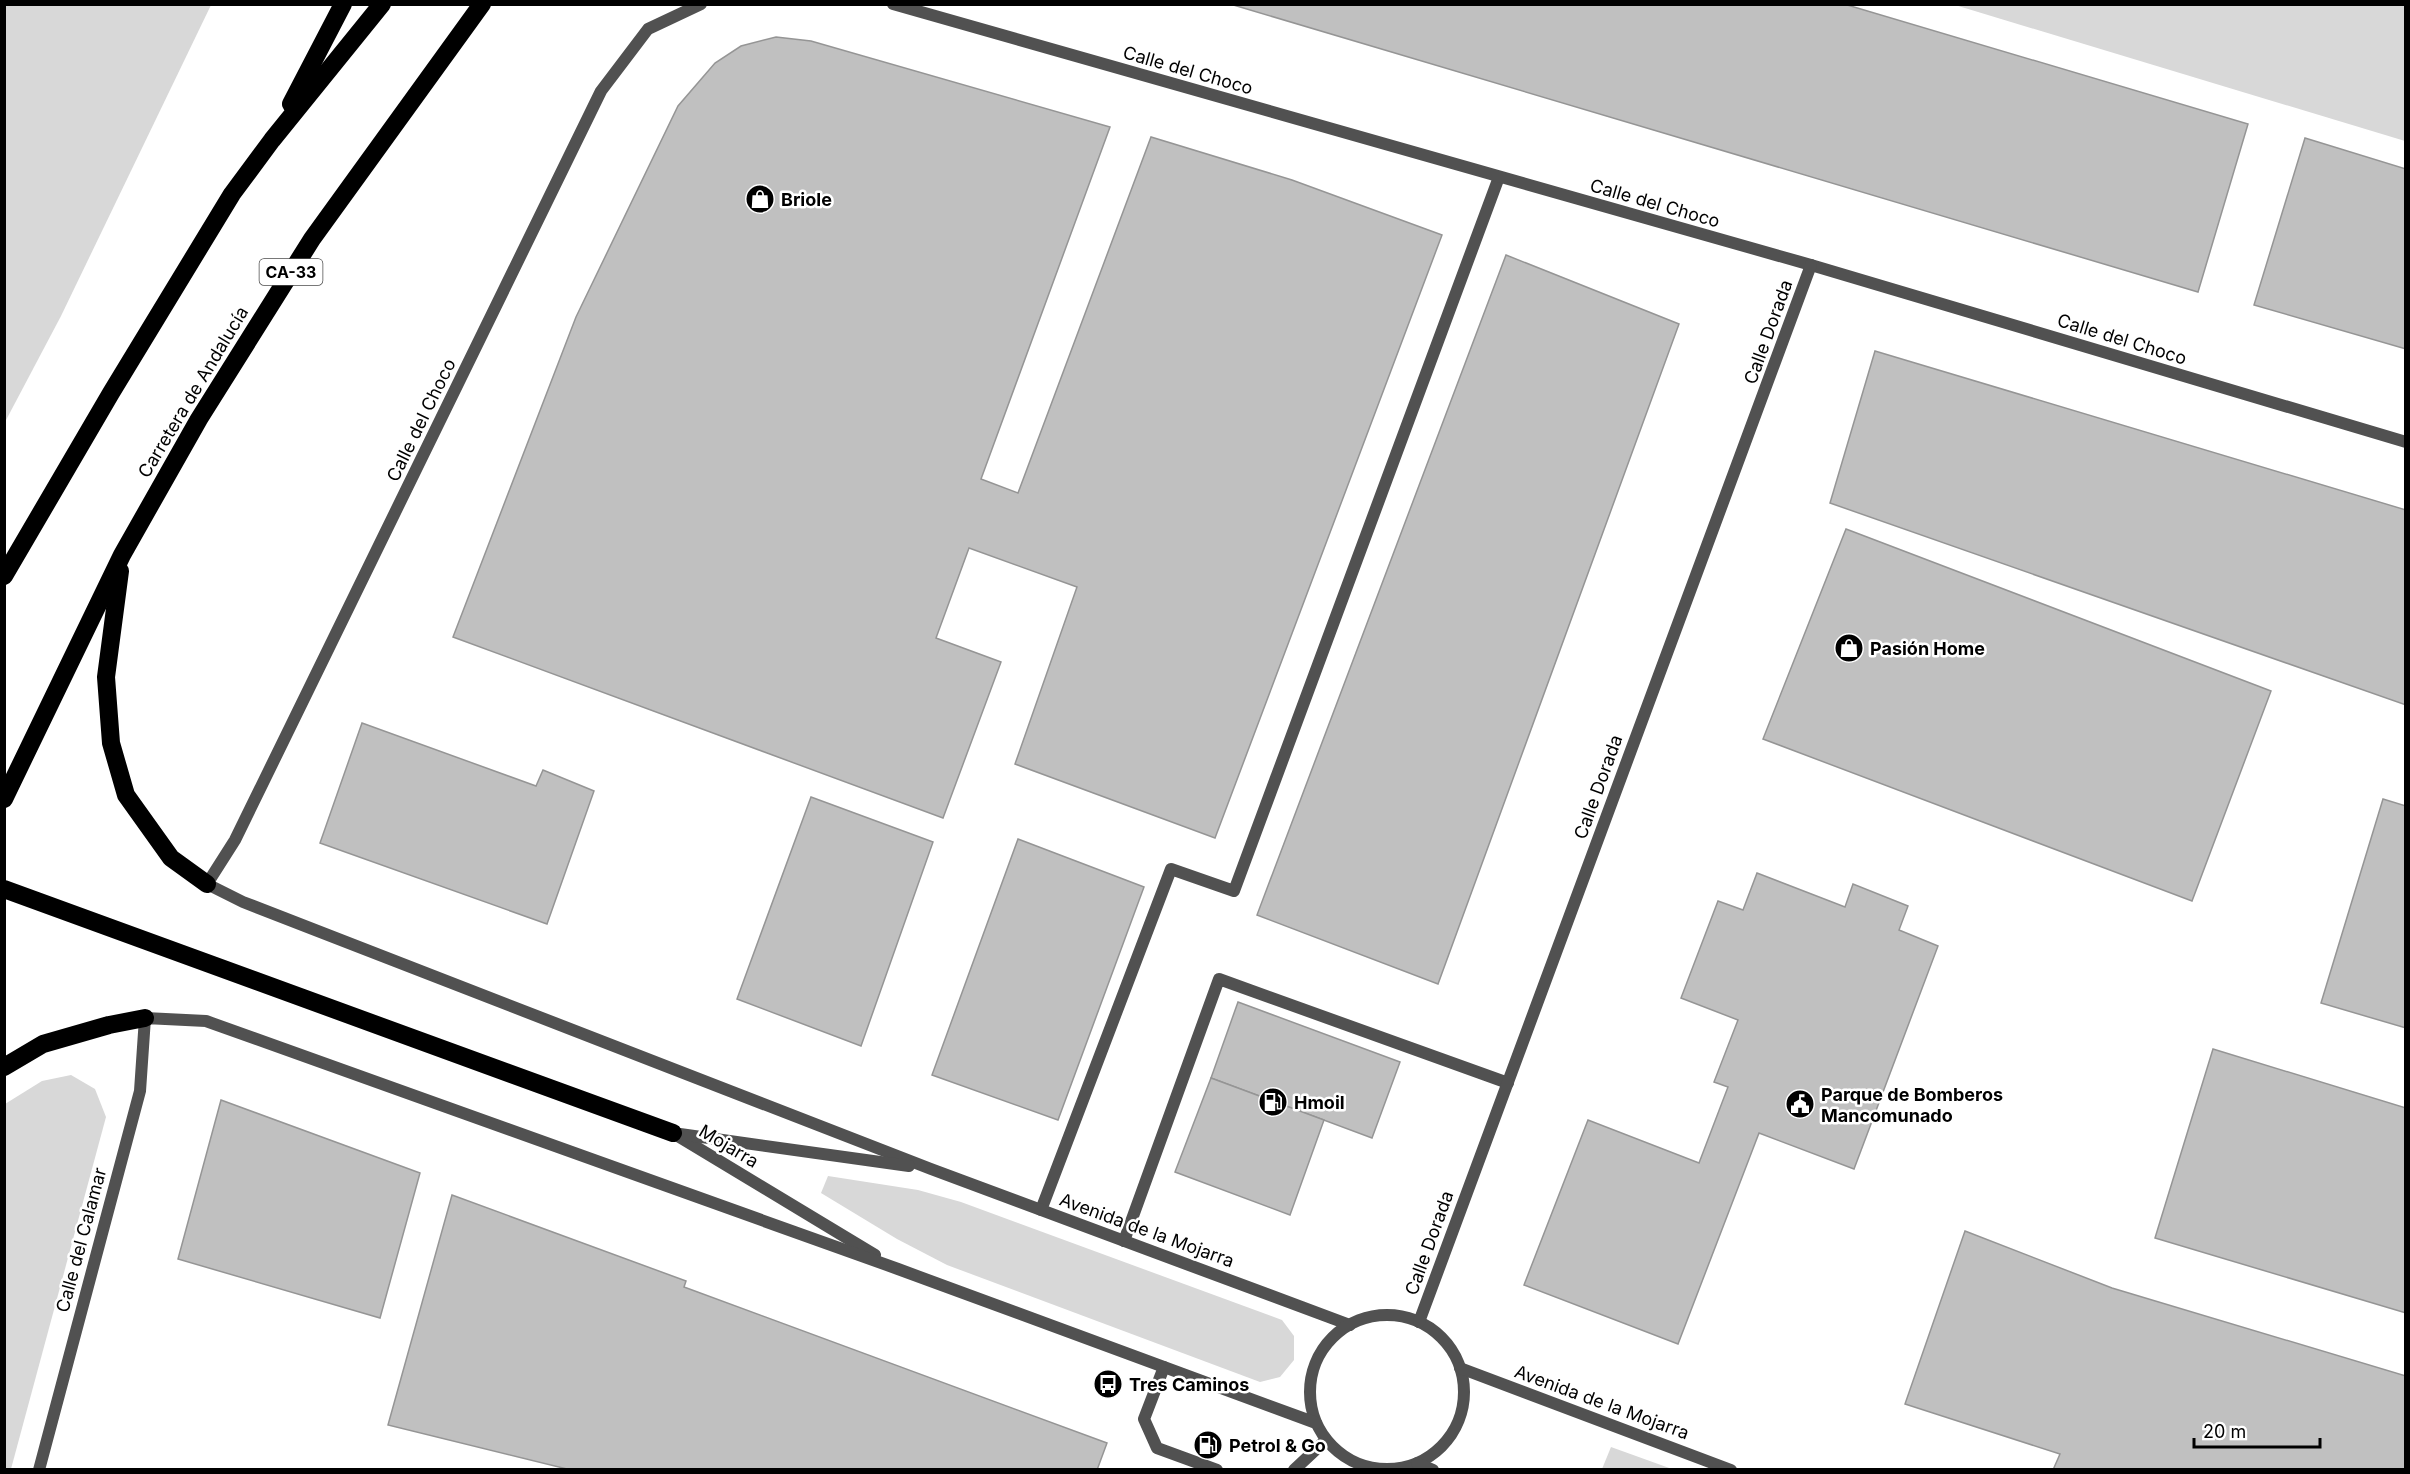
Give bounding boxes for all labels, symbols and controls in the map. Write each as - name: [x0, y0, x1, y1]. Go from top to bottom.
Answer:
- street label: Calle del Choco: [1121, 41, 1255, 99]
- street label: Calle del Choco: [1588, 174, 1722, 232]
- shop icon: Briole: [744, 183, 776, 215]
- place label: Briole: [781, 189, 832, 210]
- road number: CA-33: [260, 259, 322, 285]
- street label: Calle Dorada: [1739, 277, 1797, 387]
- street label: Carretera de Andalucía: [134, 303, 252, 481]
- street label: Calle del Choco: [2055, 309, 2189, 369]
- street label: Calle del Choco: [382, 355, 460, 485]
- shop icon: Pasión Home: [1833, 632, 1865, 664]
- place label: Pasión Home: [1870, 638, 1985, 659]
- street label: Calle Dorada: [1569, 732, 1627, 842]
- place label: Parque de Bomberos Mancomunado: [1821, 1084, 2003, 1126]
- fuel station icon: Hmoil: [1257, 1086, 1289, 1118]
- public building icon: Parque de Bomberos Mancomunado: [1784, 1088, 1816, 1120]
- place label: Hmoil: [1294, 1092, 1345, 1113]
- street label: Mojarra: [696, 1120, 762, 1172]
- street label: Calle del Calamar: [52, 1165, 110, 1315]
- street label: Calle Dorada: [1400, 1188, 1458, 1298]
- street label: Avenida de la Mojarra: [1057, 1189, 1237, 1271]
- street label: Avenida de la Mojarra: [1512, 1361, 1692, 1443]
- bus stop icon: Tres Caminos: [1092, 1368, 1124, 1400]
- place label: Tres Caminos: [1129, 1374, 1249, 1395]
- scale bar: [2194, 1411, 2320, 1449]
- text: 20 m: [2203, 1421, 2246, 1442]
- fuel station icon: Petrol & Go: [1192, 1429, 1224, 1461]
- place label: Petrol & Go: [1229, 1435, 1326, 1456]

